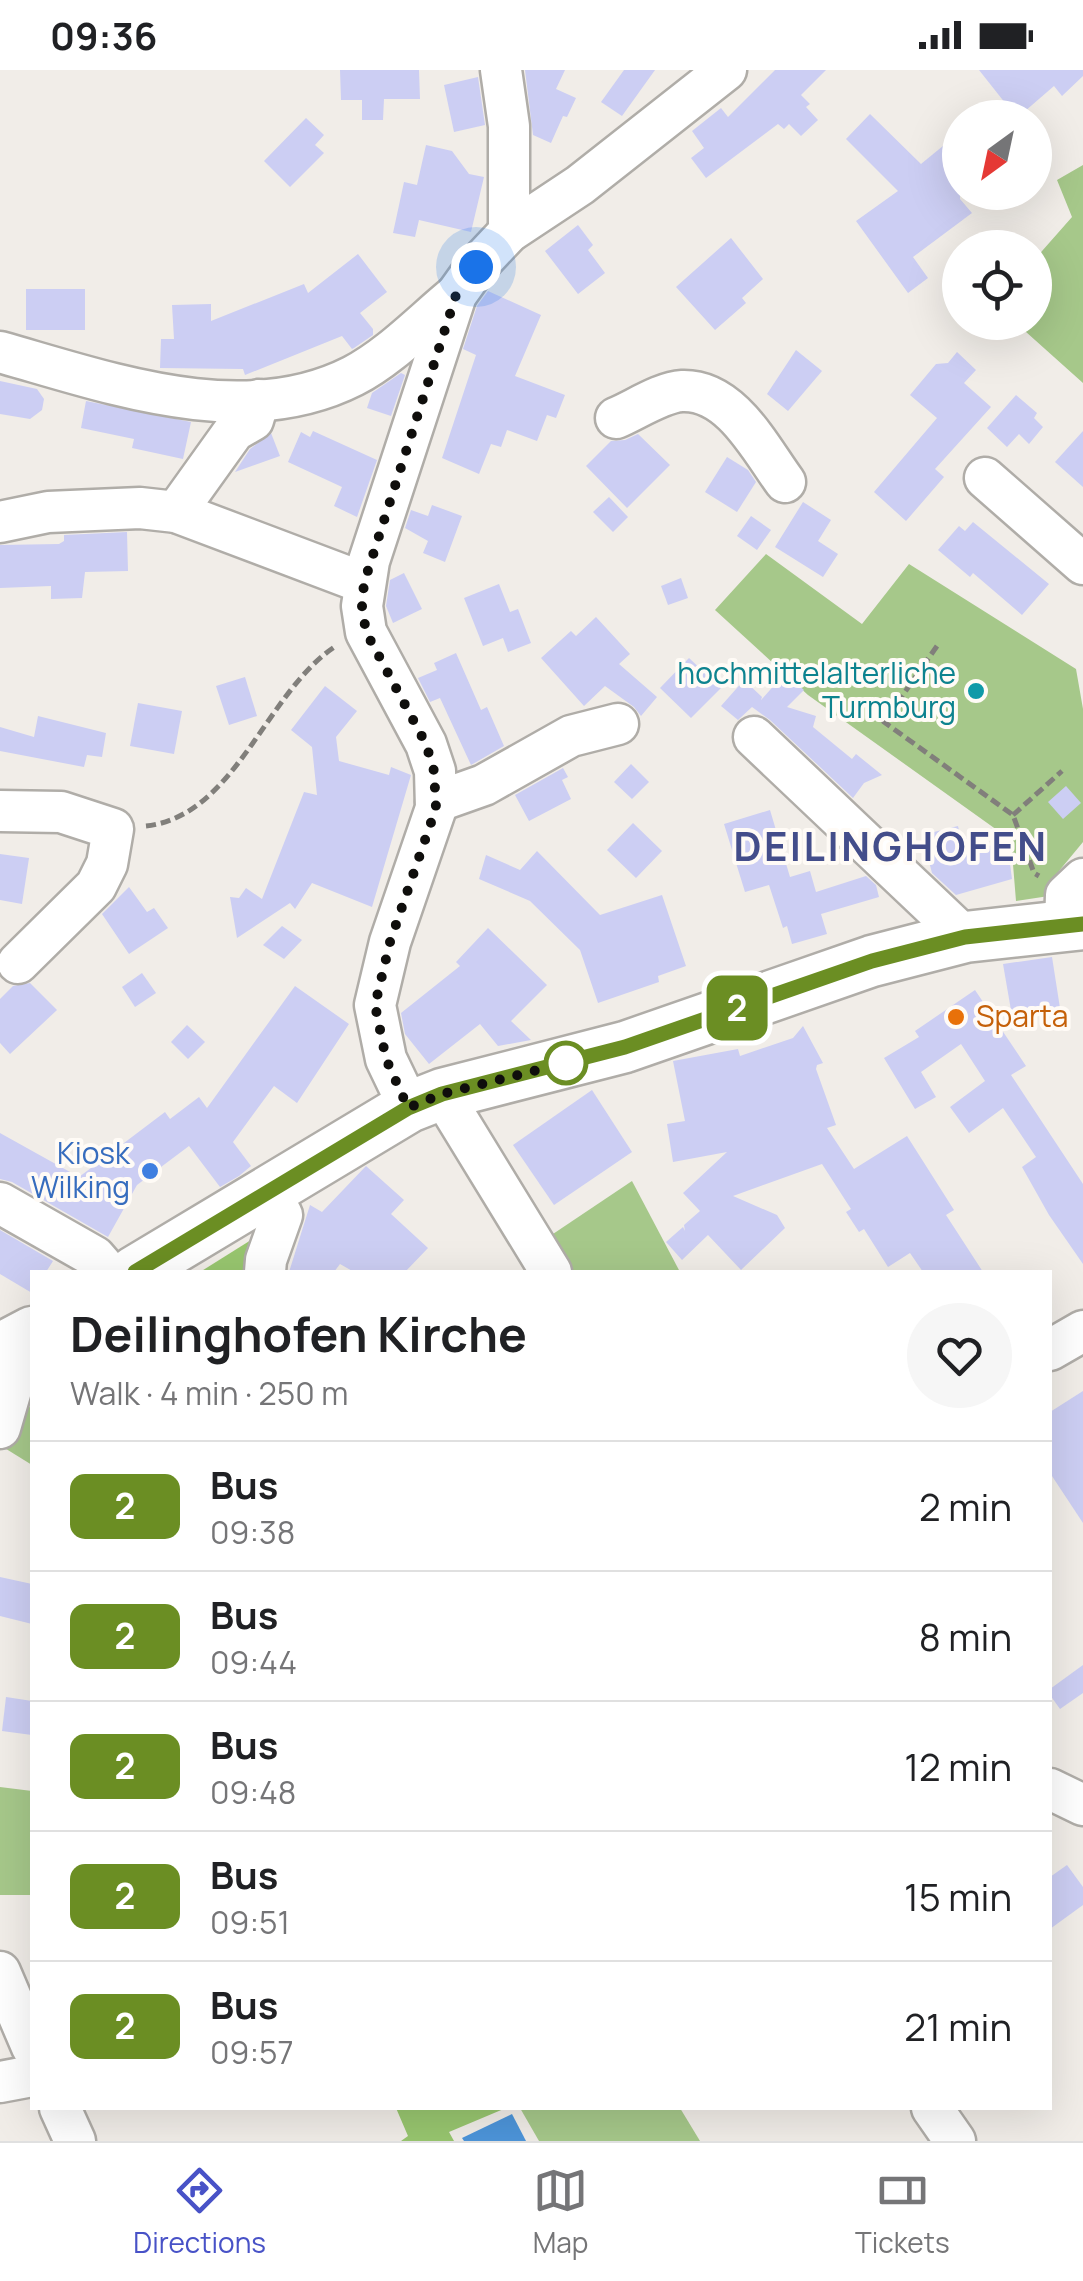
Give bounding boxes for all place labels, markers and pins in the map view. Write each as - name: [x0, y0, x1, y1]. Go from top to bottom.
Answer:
- place label: hochmittelalterliche Turmburg: [677, 652, 956, 727]
- marker: hochmittelalterliche Turmburg: [965, 680, 987, 702]
- place label: Sparta: [976, 995, 1068, 1036]
- marker: Sparta: [945, 1006, 967, 1028]
- unlabelled marker: [545, 1042, 587, 1084]
- place label: Kiosk Wilking: [31, 1132, 131, 1207]
- marker: Kiosk Wilking: [139, 1160, 161, 1182]

